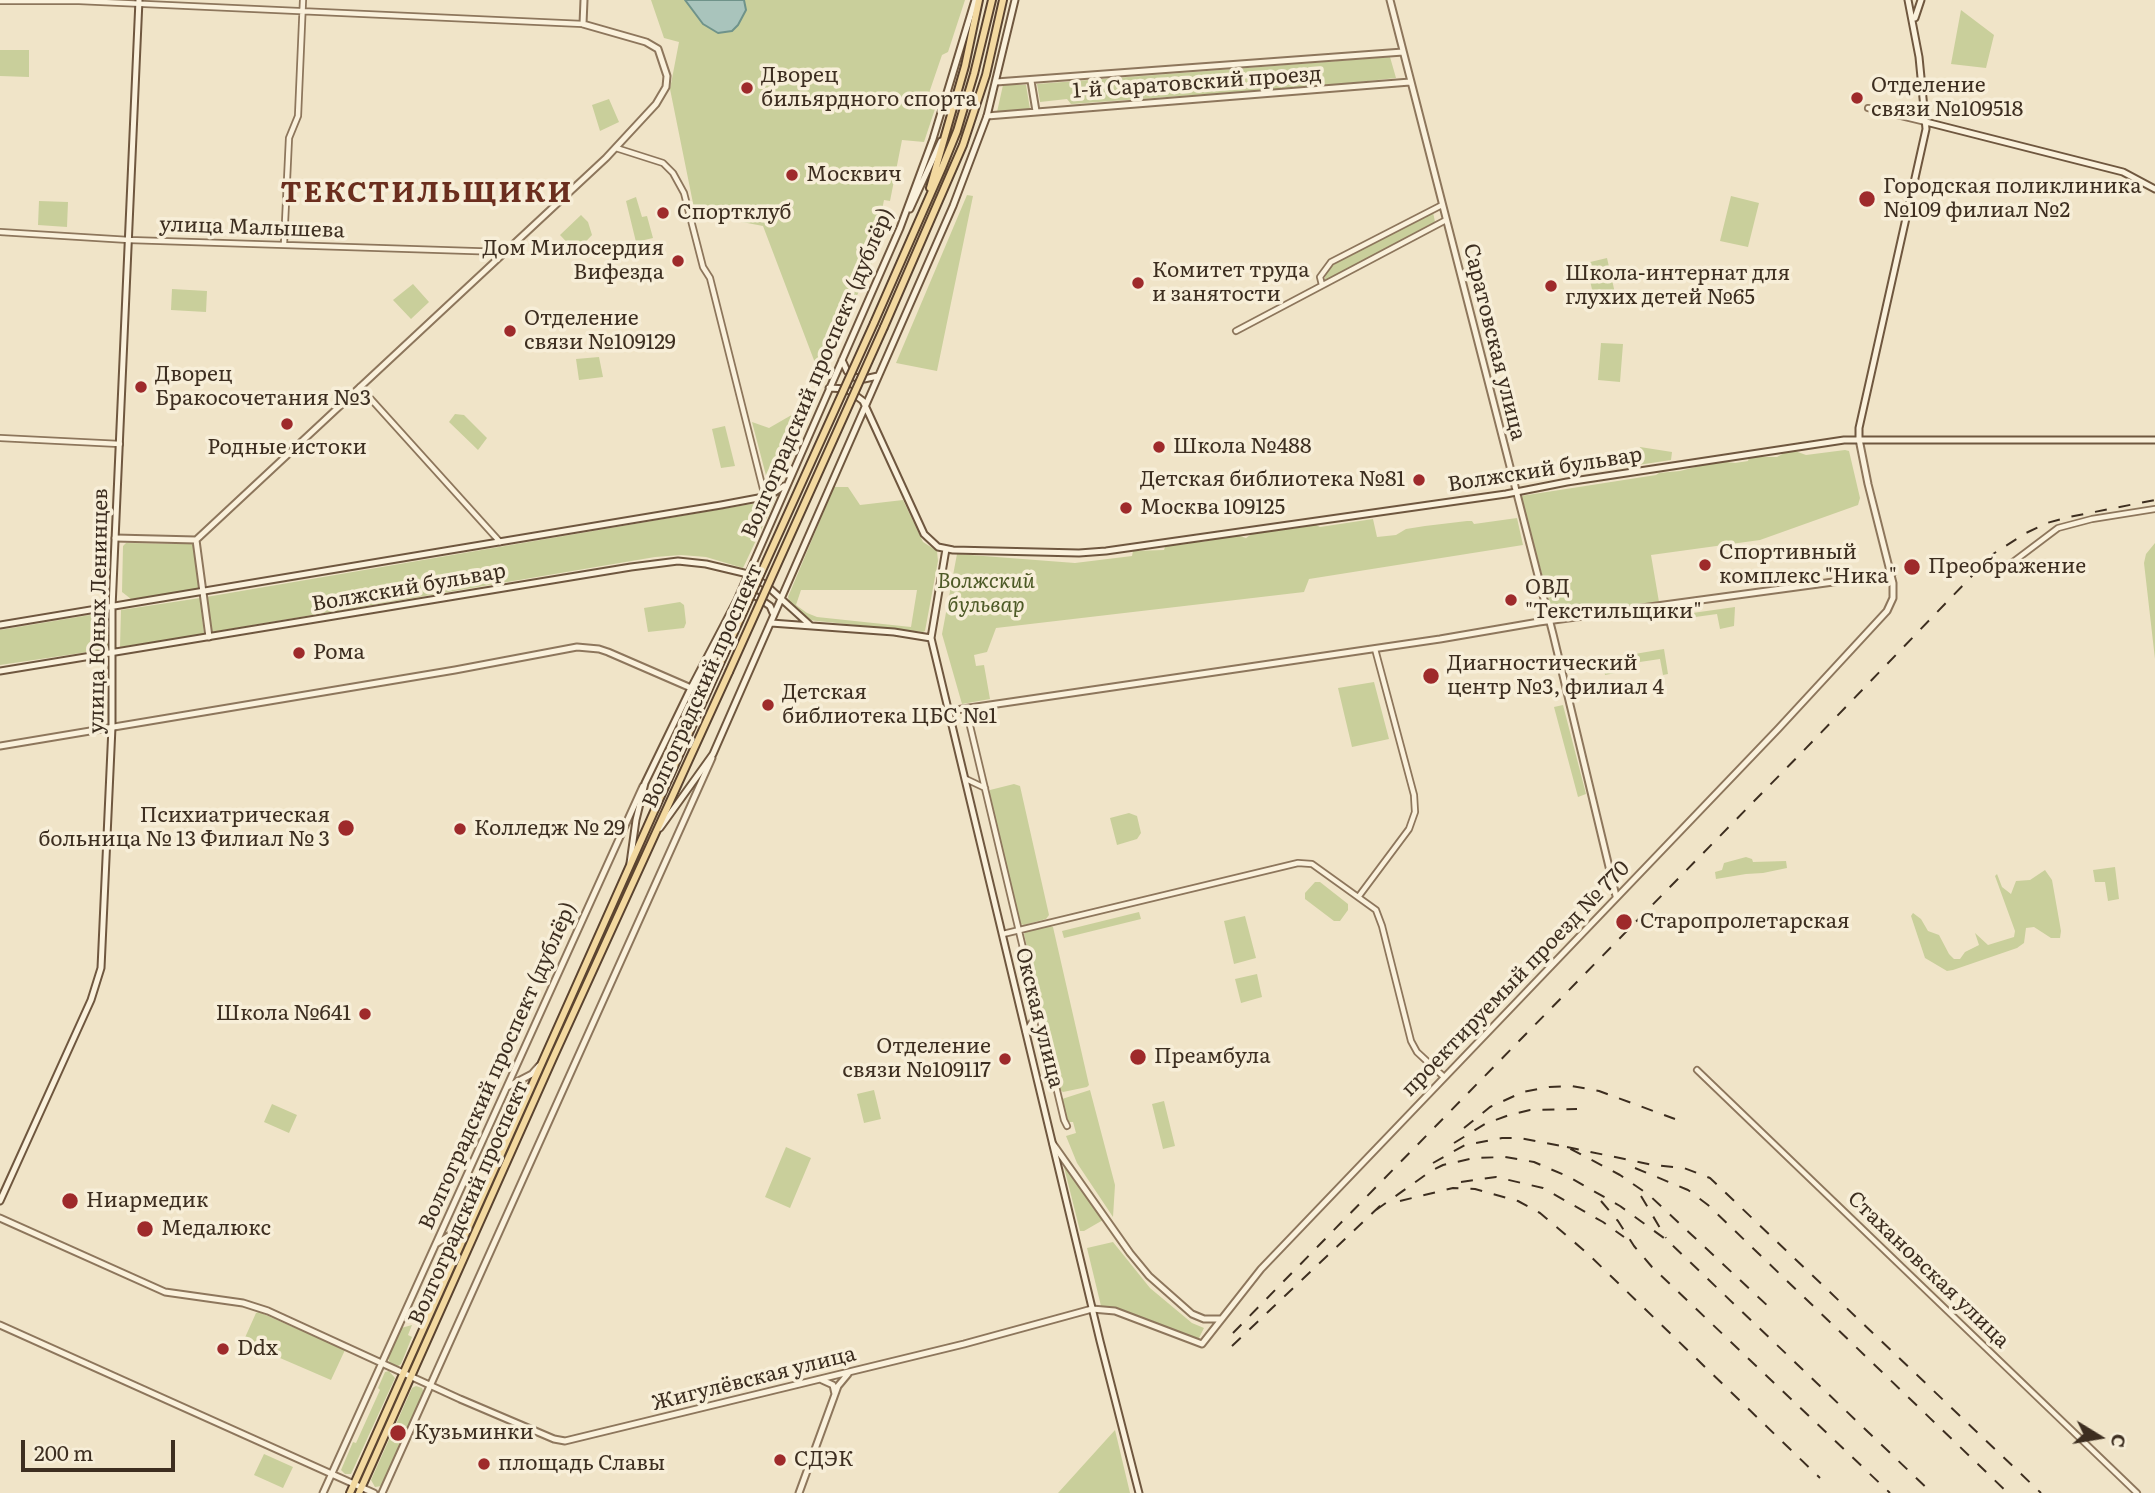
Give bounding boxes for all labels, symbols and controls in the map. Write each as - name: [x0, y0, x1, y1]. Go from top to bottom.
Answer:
- street label: 1-й Саратовский проезд: [1072, 62, 1322, 104]
- place label: Дворец бильярдного спорта: [761, 63, 977, 113]
- place label: Отделение связи №109518: [1871, 73, 2023, 123]
- marker: Дворец бильярдного спорта: [739, 80, 755, 96]
- marker: Отделение связи №109518: [1849, 90, 1865, 106]
- place label: Москвич: [806, 162, 902, 188]
- marker: Москвич: [784, 167, 800, 183]
- place label: Городская поликлиника №109 филиал №2: [1883, 174, 2142, 224]
- district label: ТЕКСТИЛЬЩИКИ: [282, 177, 572, 211]
- marker: Городская поликлиника №109 филиал №2: [1857, 189, 1877, 209]
- place label: Спортклуб: [677, 200, 792, 226]
- street label: Волгоградский проспект (дублёр): [737, 204, 899, 542]
- marker: Спортклуб: [655, 205, 671, 221]
- street label: улица Малышева: [159, 212, 345, 244]
- place label: Дом Милосердия Вифезда: [482, 236, 664, 286]
- street label: Саратовская улица: [1457, 241, 1531, 443]
- marker: Дом Милосердия Вифезда: [670, 253, 686, 269]
- place label: Комитет труда и занятости: [1152, 258, 1309, 308]
- place label: Школа-интернат для глухих детей №65: [1565, 261, 1790, 311]
- marker: Комитет труда и занятости: [1130, 275, 1146, 291]
- marker: Школа-интернат для глухих детей №65: [1543, 278, 1559, 294]
- place label: Отделение связи №109129: [524, 306, 676, 356]
- marker: Отделение связи №109129: [502, 323, 518, 339]
- place label: Дворец Бракосочетания №3: [155, 362, 371, 412]
- marker: Дворец Бракосочетания №3: [133, 379, 149, 395]
- marker: Родные истоки: [279, 416, 295, 432]
- place label: Школа №488: [1173, 434, 1311, 460]
- place label: Родные истоки: [207, 435, 367, 461]
- marker: Школа №488: [1151, 439, 1167, 455]
- street label: Волжский бульвар: [1446, 442, 1644, 498]
- place label: Детская библиотека №81: [1140, 467, 1405, 493]
- marker: Детская библиотека №81: [1411, 472, 1427, 488]
- street label: улица Юных Ленинцев: [84, 488, 114, 734]
- place label: Москва 109125: [1140, 495, 1285, 521]
- marker: Москва 109125: [1118, 500, 1134, 516]
- place label: Спортивный комплекс "Ника": [1719, 540, 1897, 590]
- place label: Преображение: [1928, 554, 2086, 580]
- marker: Спортивный комплекс "Ника": [1697, 557, 1713, 573]
- marker: Преображение: [1902, 557, 1922, 577]
- street label: Волжский бульвар: [310, 559, 508, 617]
- street label: Волгоградский проспект: [638, 560, 768, 812]
- park label: Волжский бульвар: [937, 569, 1035, 619]
- place label: ОВД "Текстильщики": [1525, 575, 1701, 625]
- marker: ОВД "Текстильщики": [1503, 592, 1519, 608]
- place label: Рома: [313, 640, 365, 666]
- marker: Рома: [291, 645, 307, 661]
- place label: Диагностический центр №3, филиал 4: [1447, 651, 1664, 701]
- marker: Диагностический центр №3, филиал 4: [1421, 666, 1441, 686]
- place label: Детская библиотека ЦБС №1: [782, 680, 997, 730]
- marker: Детская библиотека ЦБС №1: [760, 697, 776, 713]
- place label: Психиатрическая больница № 13 Филиал № 3: [38, 803, 330, 853]
- place label: Колледж № 29: [474, 816, 625, 842]
- marker: Психиатрическая больница № 13 Филиал № 3: [336, 818, 356, 838]
- marker: Колледж № 29: [452, 821, 468, 837]
- street label: проектируемый проезд № 770: [1397, 856, 1635, 1102]
- street label: Волгоградский проспект (дублёр): [414, 898, 582, 1234]
- place label: Старопролетарская: [1640, 909, 1850, 935]
- marker: Старопролетарская: [1614, 912, 1634, 932]
- street label: Окская улица: [1009, 945, 1069, 1091]
- place label: Школа №641: [216, 1001, 351, 1027]
- marker: Школа №641: [357, 1006, 373, 1022]
- place label: Отделение связи №109117: [842, 1034, 991, 1084]
- place label: Преамбула: [1154, 1044, 1271, 1070]
- marker: Преамбула: [1128, 1047, 1148, 1067]
- marker: Отделение связи №109117: [997, 1051, 1013, 1067]
- street label: Волгоградский проспект: [404, 1077, 534, 1329]
- street label: Стахановская улица: [1842, 1186, 2014, 1354]
- place label: Ниармедик: [86, 1188, 208, 1214]
- marker: Ниармедик: [60, 1191, 80, 1211]
- place label: Медалюкс: [161, 1216, 271, 1242]
- marker: Медалюкс: [135, 1219, 155, 1239]
- place label: Ddx: [237, 1336, 278, 1362]
- marker: Ddx: [215, 1341, 231, 1357]
- street label: Жигулёвская улица: [650, 1341, 858, 1417]
- north arrow: [2064, 1402, 2134, 1472]
- place label: Кузьминки: [414, 1420, 534, 1446]
- marker: Кузьминки: [388, 1423, 408, 1443]
- scale bar: [24, 1426, 178, 1470]
- text: С: [2105, 1432, 2135, 1450]
- text: 200 m: [34, 1436, 94, 1467]
- place label: СДЭК: [794, 1447, 853, 1473]
- place label: площадь Славы: [498, 1451, 665, 1477]
- marker: СДЭК: [772, 1452, 788, 1468]
- marker: площадь Славы: [476, 1456, 492, 1472]

